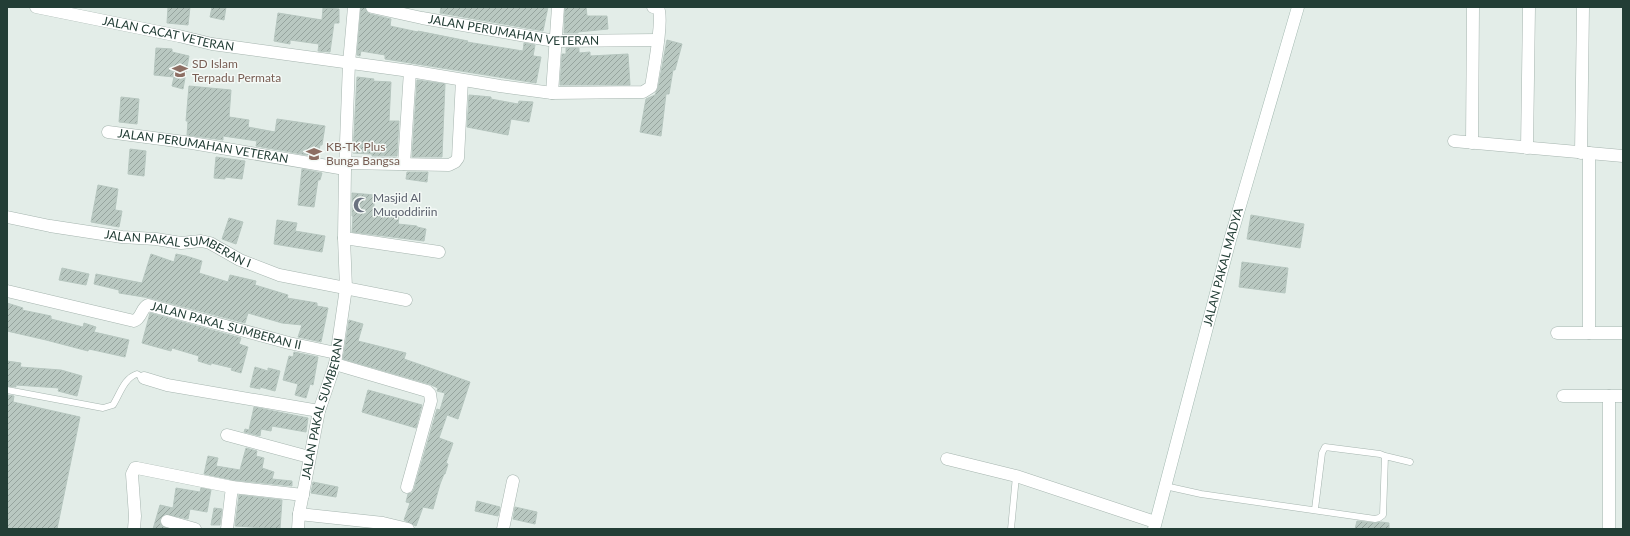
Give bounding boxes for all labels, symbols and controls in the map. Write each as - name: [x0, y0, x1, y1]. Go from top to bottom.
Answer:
- street label: JALAN PERUMAHAN VETERAN: [427, 11, 599, 48]
- street label: JALAN CACAT VETERAN: [101, 13, 235, 54]
- place label: SD Islam Terpadu Permata: [192, 56, 281, 85]
- school or university icon: SD Islam Terpadu Permata: [171, 62, 189, 80]
- street label: JALAN PERUMAHAN VETERAN: [117, 125, 289, 166]
- place label: KB-TK Plus Bunga Bangsa: [326, 139, 400, 168]
- school or university icon: KB-TK Plus Bunga Bangsa: [305, 145, 323, 163]
- place label: Masjid Al Muqoddiriin: [373, 190, 437, 219]
- mosque icon: Masjid Al Muqoddiriin: [352, 196, 370, 214]
- street label: JALAN PAKAL MADYA: [1200, 205, 1246, 328]
- street label: JALAN PAKAL SUMBERAN I: [103, 226, 253, 270]
- street label: JALAN PAKAL SUMBERAN II: [149, 298, 303, 352]
- street label: JALAN PAKAL SUMBERAN: [298, 337, 346, 481]

